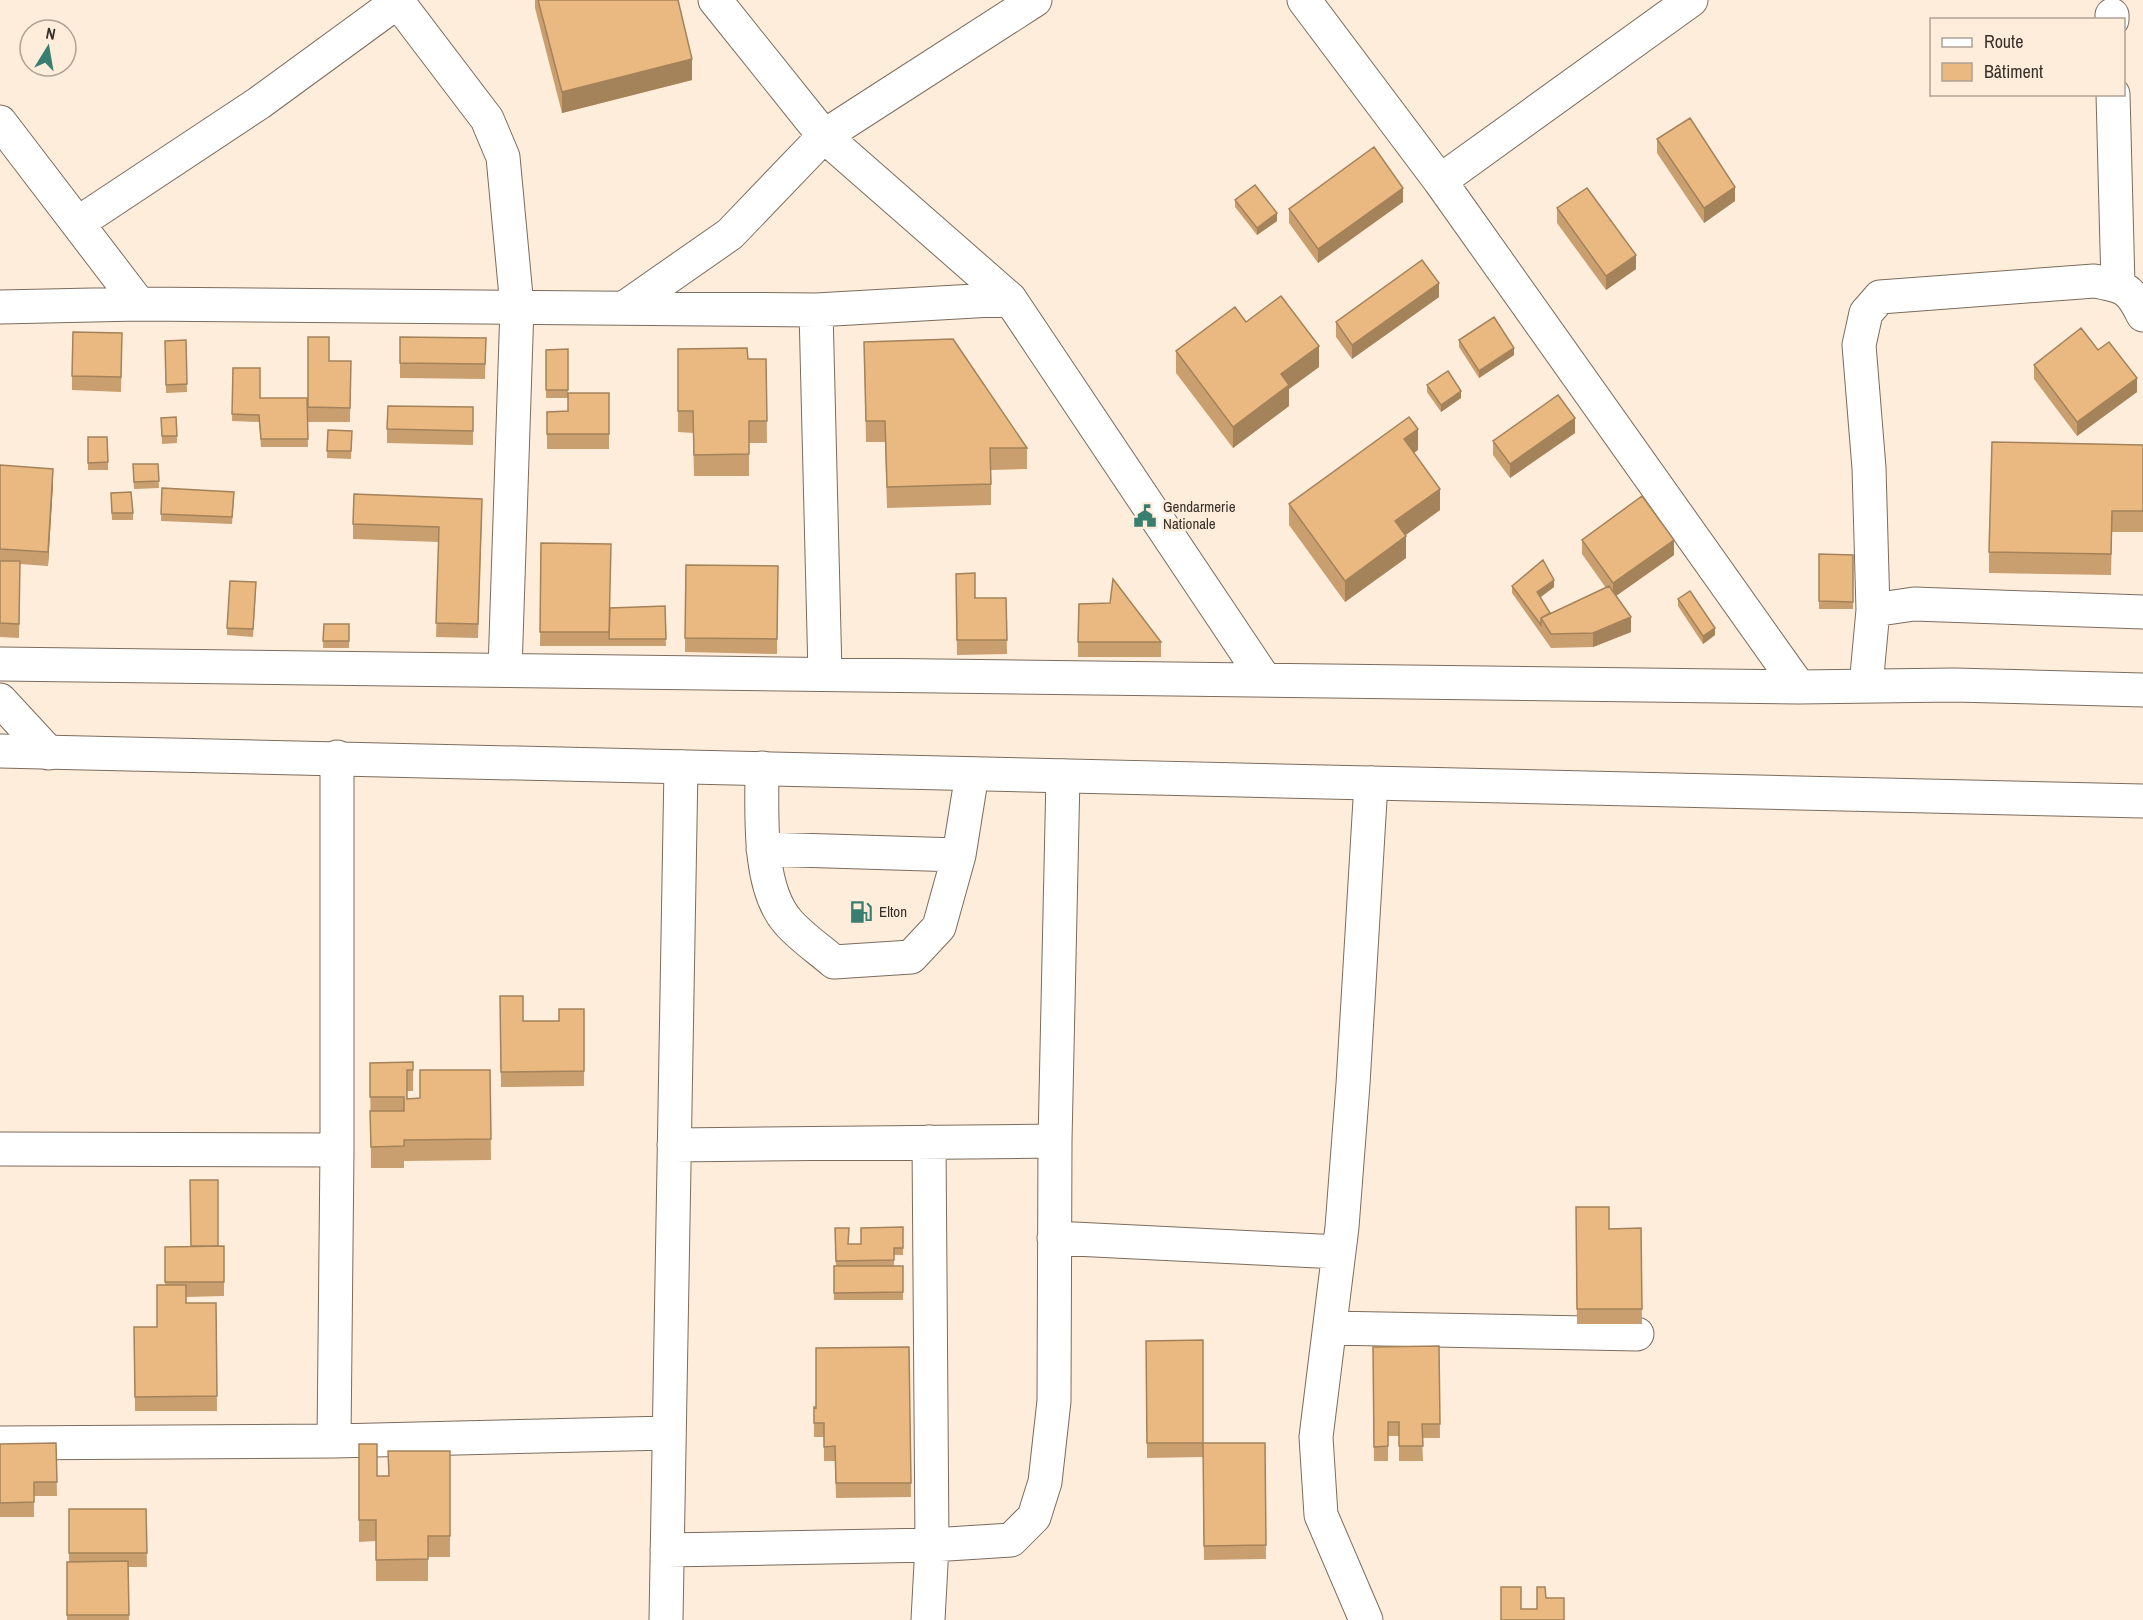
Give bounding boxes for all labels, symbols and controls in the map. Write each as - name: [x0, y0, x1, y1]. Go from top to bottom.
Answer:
- north arrow: [18, 18, 78, 78]
- legend: [1930, 18, 2125, 96]
- text: N: [44, 22, 58, 45]
- text: Route: [1984, 29, 2023, 54]
- text: Bâtiment: [1984, 59, 2043, 84]
- place label: Gendarmerie Nationale: [1163, 496, 1236, 534]
- public building icon: Gendarmerie Nationale: [1132, 503, 1158, 529]
- fuel station icon: Elton: [848, 899, 874, 925]
- place label: Elton: [879, 901, 907, 922]

